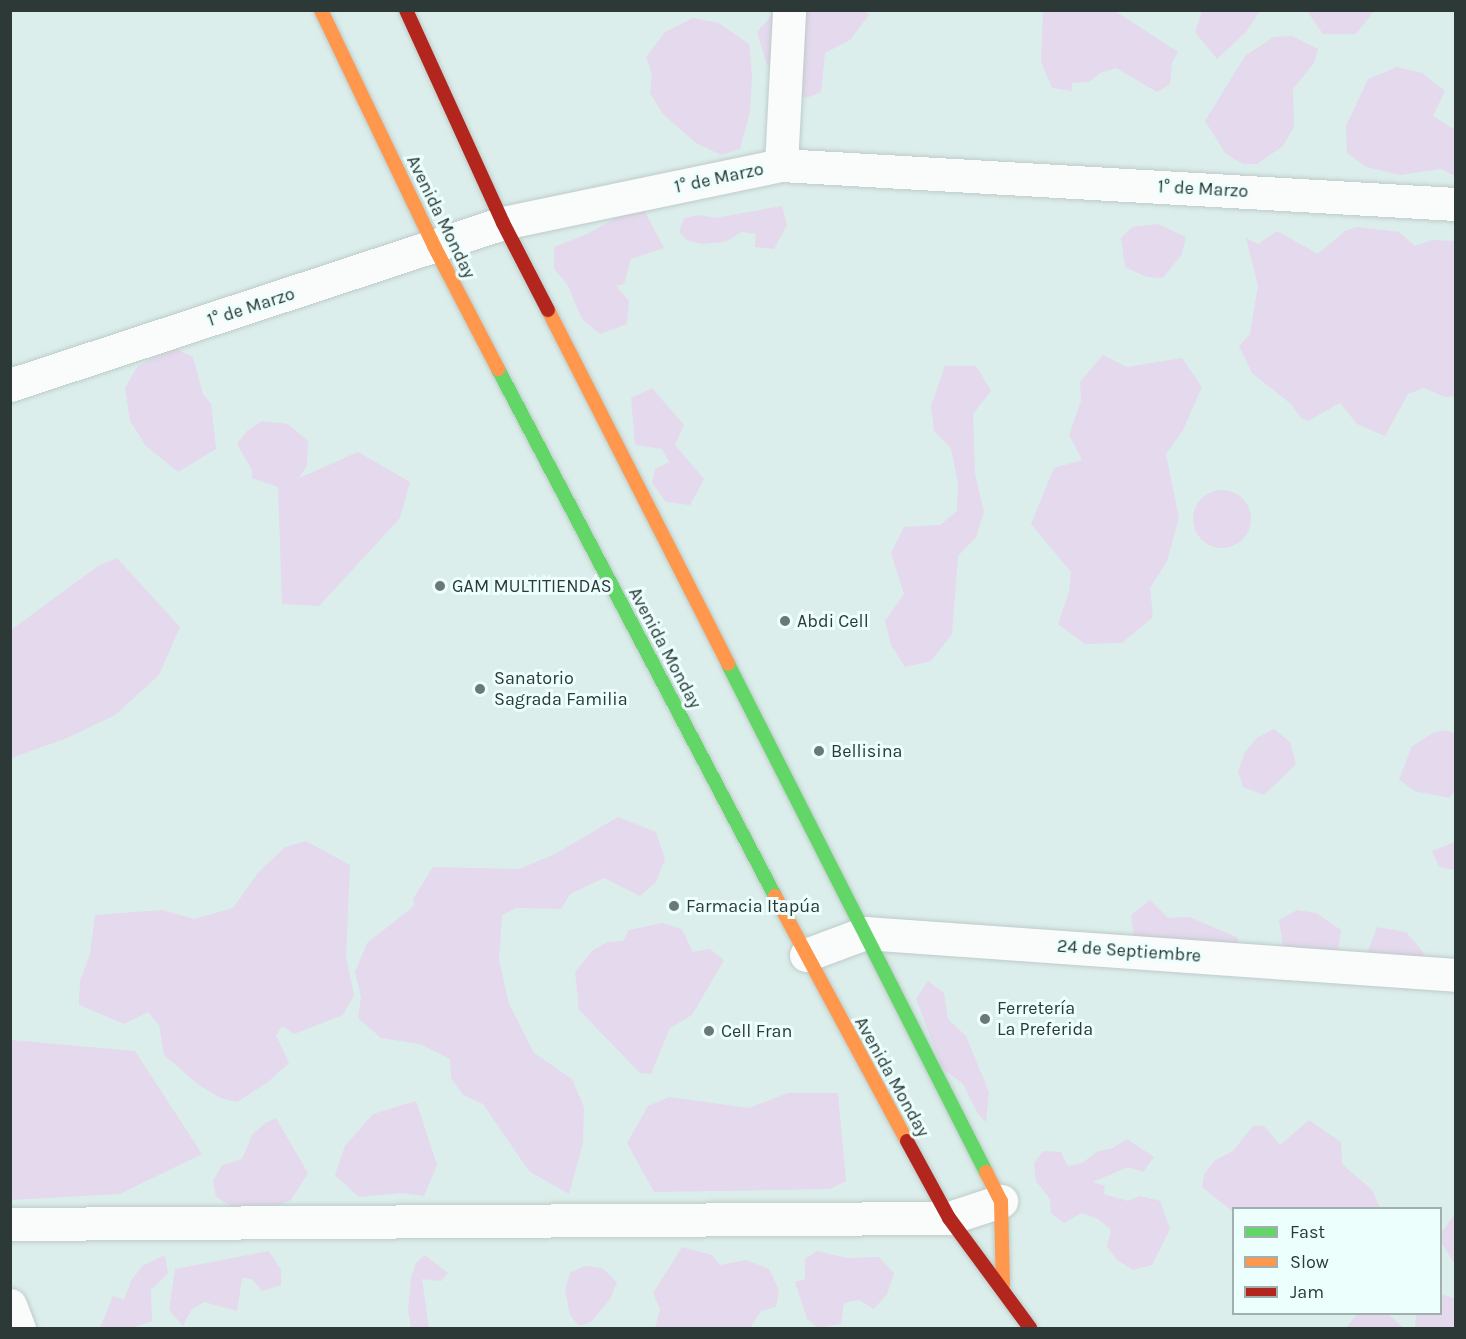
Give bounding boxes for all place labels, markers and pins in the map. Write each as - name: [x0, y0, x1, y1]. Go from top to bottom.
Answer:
- place label: GAM MULTITIENDAS: [452, 575, 612, 597]
- marker: GAM MULTITIENDAS: [433, 579, 447, 593]
- place label: Abdi Cell: [797, 610, 869, 632]
- marker: Abdi Cell: [778, 614, 792, 628]
- place label: Sanatorio Sagrada Familia: [494, 668, 628, 710]
- marker: Sanatorio Sagrada Familia: [471, 680, 489, 698]
- place label: Bellisina: [831, 740, 902, 762]
- marker: Bellisina: [812, 744, 826, 758]
- place label: Farmacia Itapúa: [686, 895, 820, 917]
- marker: Farmacia Itapúa: [667, 899, 681, 913]
- place label: Ferretería La Preferida: [997, 998, 1093, 1040]
- marker: Ferretería La Preferida: [978, 1012, 992, 1026]
- place label: Cell Fran: [721, 1020, 792, 1042]
- marker: Cell Fran: [702, 1024, 716, 1038]

